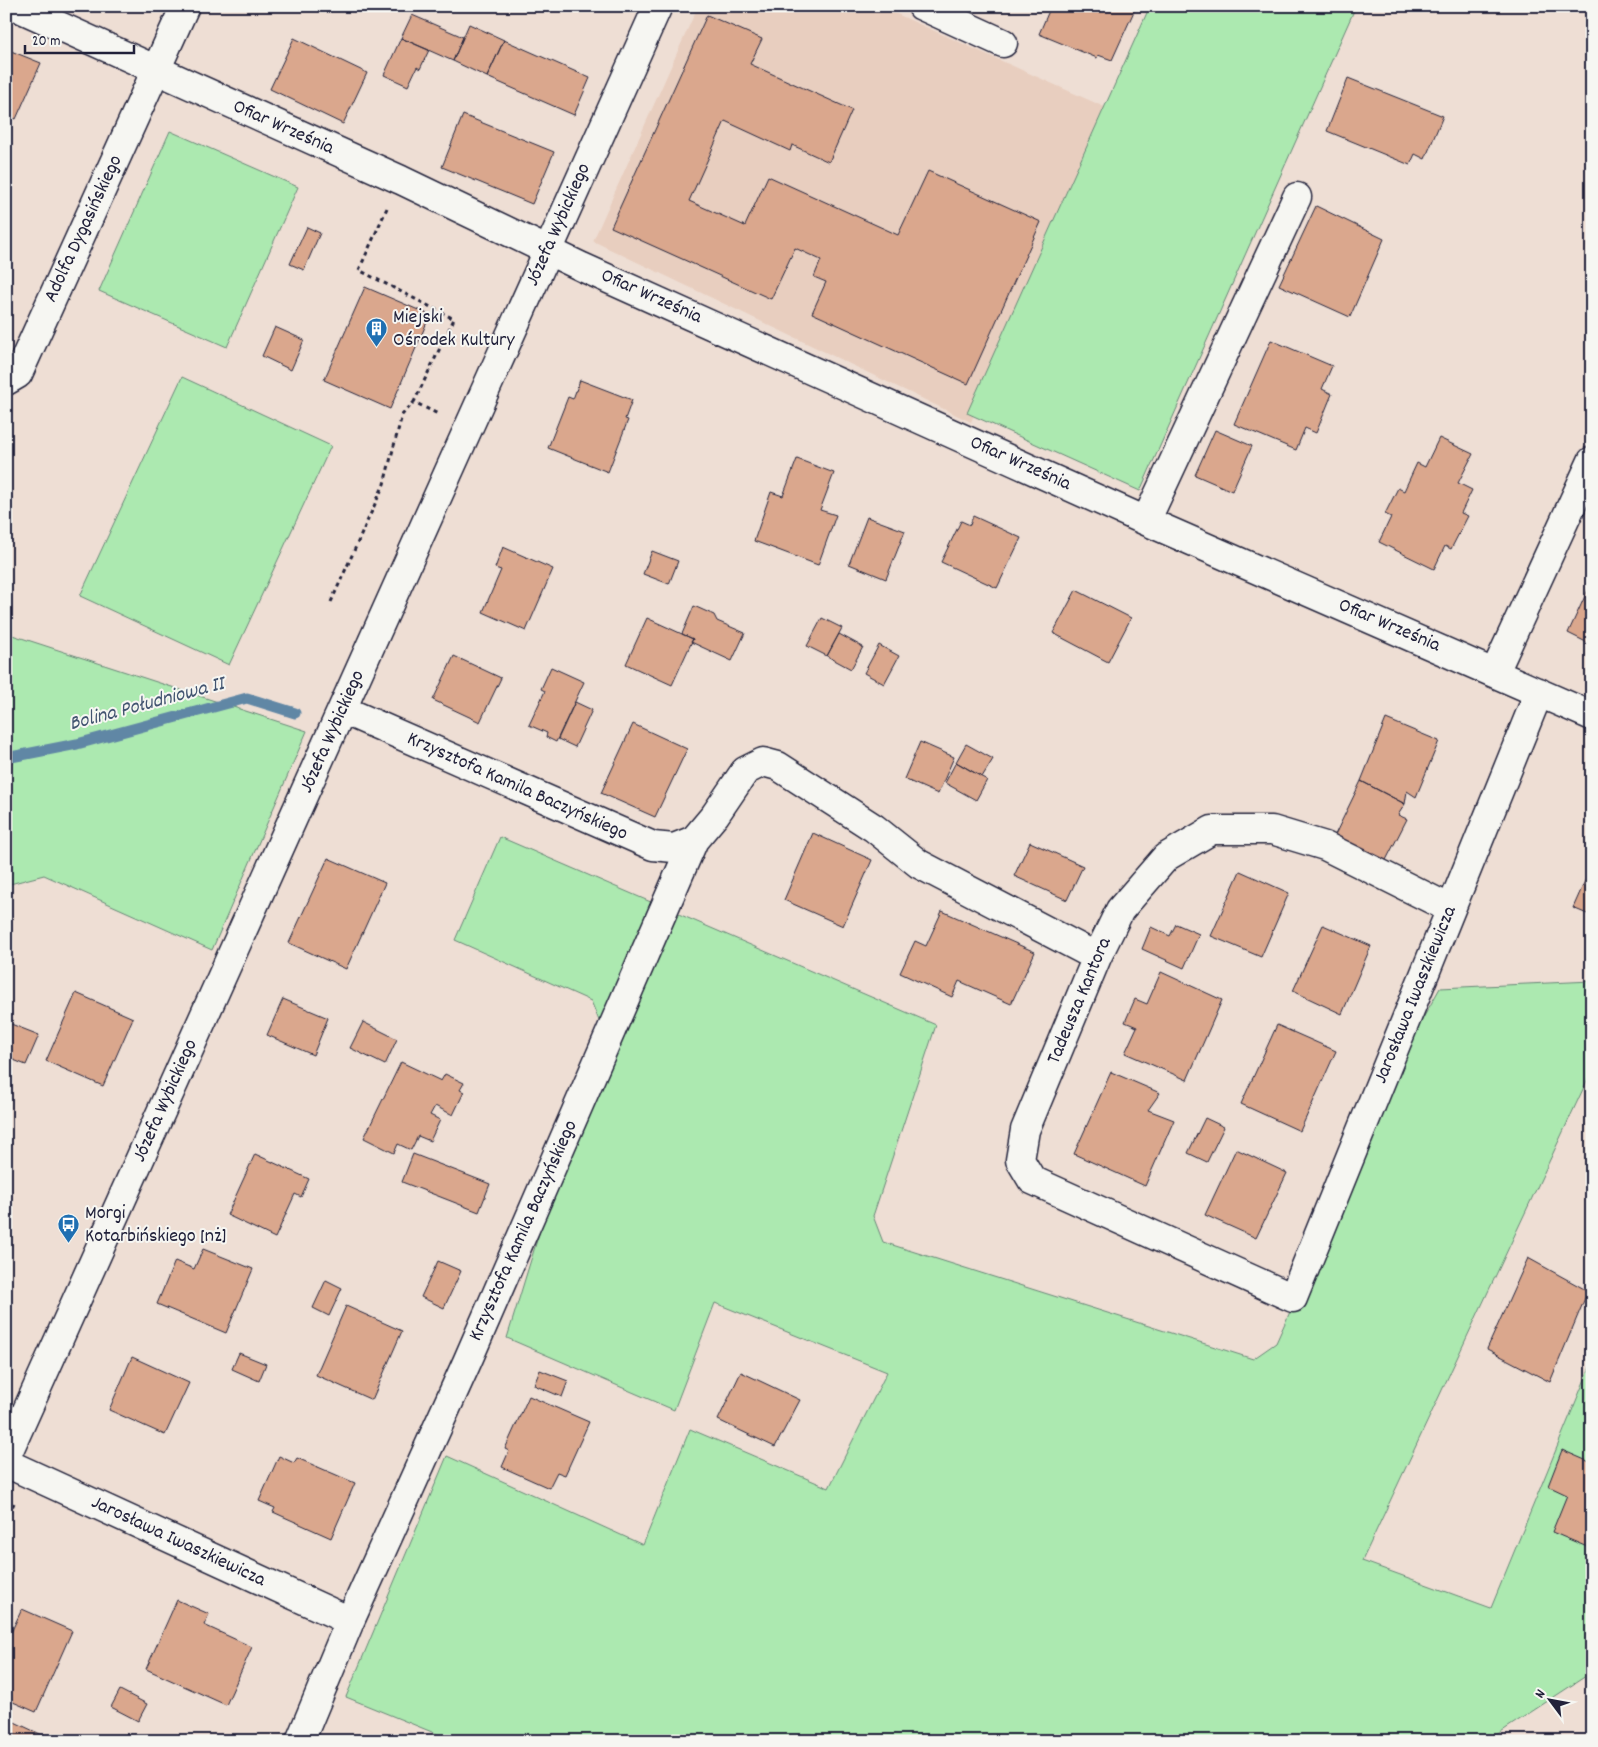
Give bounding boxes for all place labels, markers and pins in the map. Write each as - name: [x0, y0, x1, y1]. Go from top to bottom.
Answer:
- place label: Miejski Ośrodek Kultury: [393, 304, 515, 355]
- building icon: Miejski Ośrodek Kultury: [365, 317, 389, 348]
- place label: Morgi Kotarbińskiego [nż]: [85, 1200, 226, 1251]
- bus stop icon: Morgi Kotarbińskiego [nż]: [57, 1213, 81, 1244]

